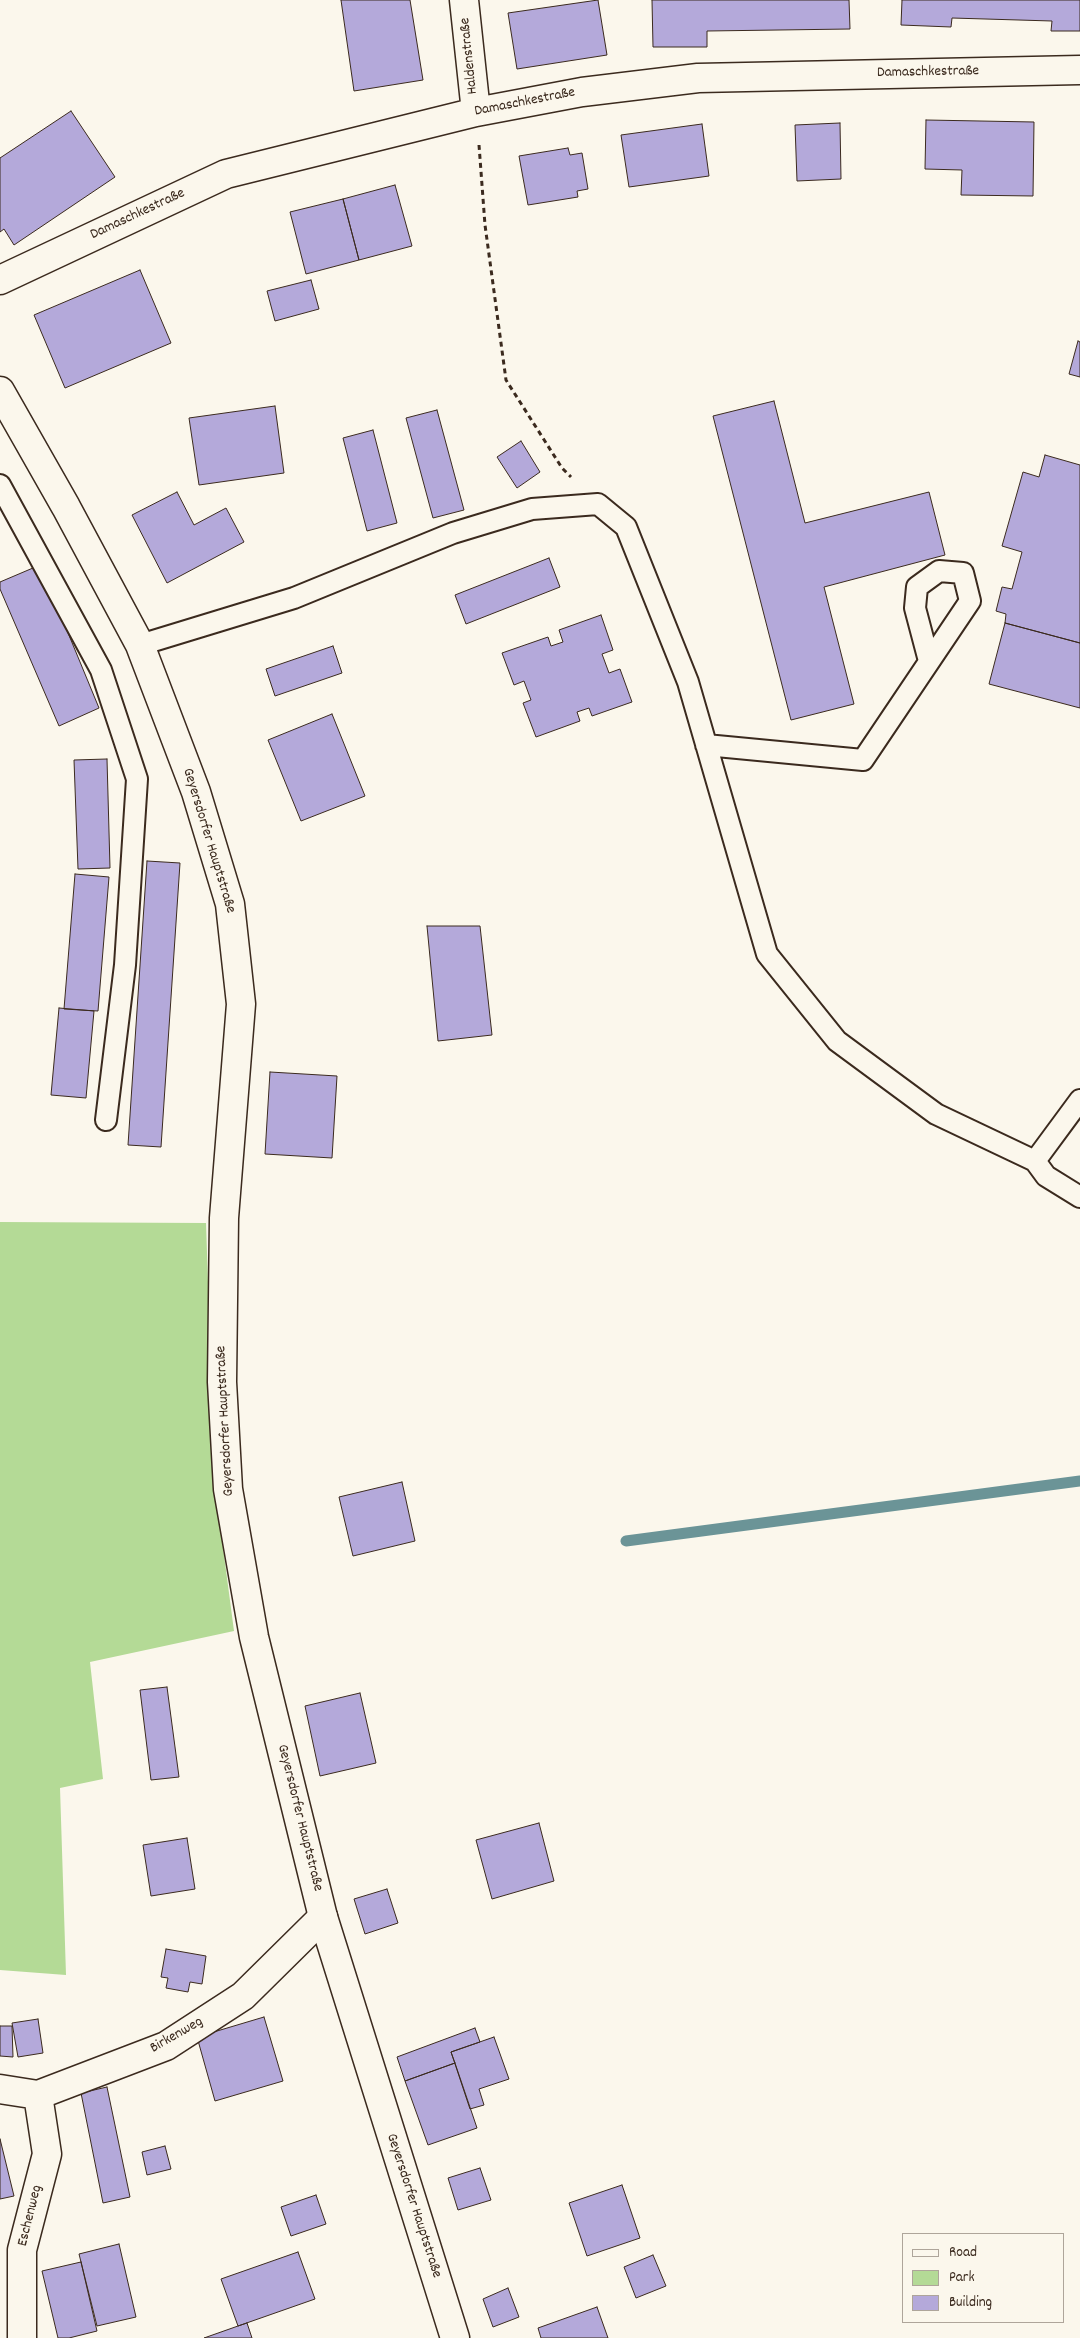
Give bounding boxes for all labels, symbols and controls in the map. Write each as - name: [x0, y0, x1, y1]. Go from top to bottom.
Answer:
- street label: Haldenstraße: [457, 17, 483, 95]
- street label: Damaschkestraße: [877, 63, 979, 83]
- street label: Damaschkestraße: [473, 84, 577, 122]
- street label: Damaschkestraße: [88, 185, 188, 245]
- street label: Geyersdorfer Hauptstraße: [177, 766, 239, 916]
- street label: Geyersdorfer Hauptstraße: [213, 1345, 239, 1497]
- street label: Geyersdorfer Hauptstraße: [272, 1743, 326, 1893]
- street label: Birkenweg: [147, 2014, 207, 2058]
- street label: Geyersdorfer Hauptstraße: [381, 2132, 445, 2280]
- street label: Eschenweg: [15, 2184, 47, 2248]
- legend: [902, 2233, 1065, 2323]
- text: Road: [949, 2242, 977, 2264]
- text: Park: [949, 2267, 975, 2289]
- text: Building: [949, 2292, 992, 2314]

